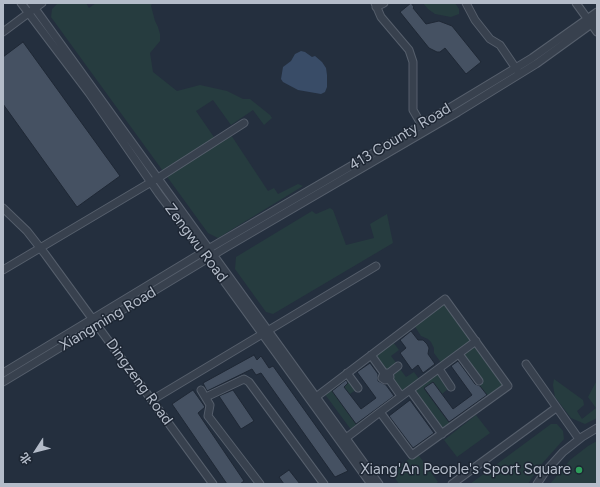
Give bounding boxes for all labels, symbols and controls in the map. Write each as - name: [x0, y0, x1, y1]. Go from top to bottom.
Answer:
- street label: 413 County Road: [346, 100, 454, 174]
- street label: Zengwu Road: [161, 200, 231, 286]
- street label: Xiangming Road: [57, 283, 159, 355]
- street label: Dingzeng Road: [102, 335, 176, 429]
- north arrow: [16, 431, 56, 471]
- text: 北: [17, 450, 34, 467]
- place label: Xiang'An People's Sport Square: [360, 461, 571, 479]
- marker: Xiang'An People's Sport Square: [574, 465, 584, 475]

